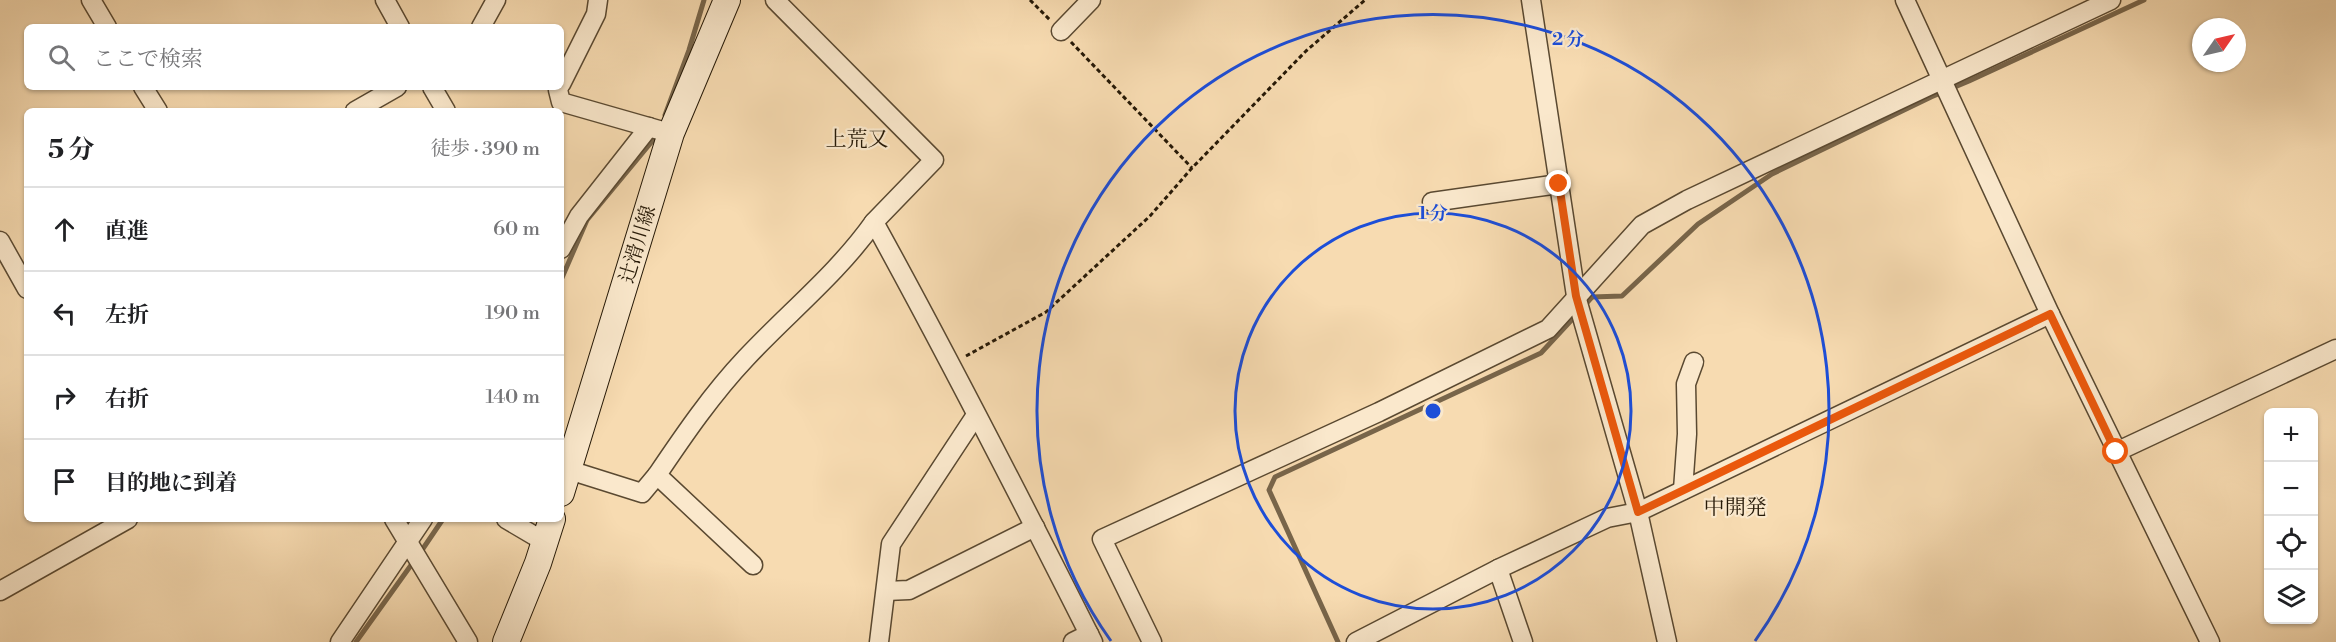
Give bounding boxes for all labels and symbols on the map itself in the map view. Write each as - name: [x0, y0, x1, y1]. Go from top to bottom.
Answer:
- north arrow: [2192, 18, 2246, 72]
- text: 2 分: [1552, 28, 1584, 51]
- district label: 上荒又: [826, 127, 889, 153]
- route end: [1545, 170, 1571, 196]
- text: 1 分: [1418, 202, 1448, 225]
- street label: 辻滑川線: [615, 203, 662, 286]
- centre of rings: [1423, 401, 1443, 421]
- route start: [2102, 438, 2128, 464]
- district label: 中開発: [1704, 495, 1767, 521]

